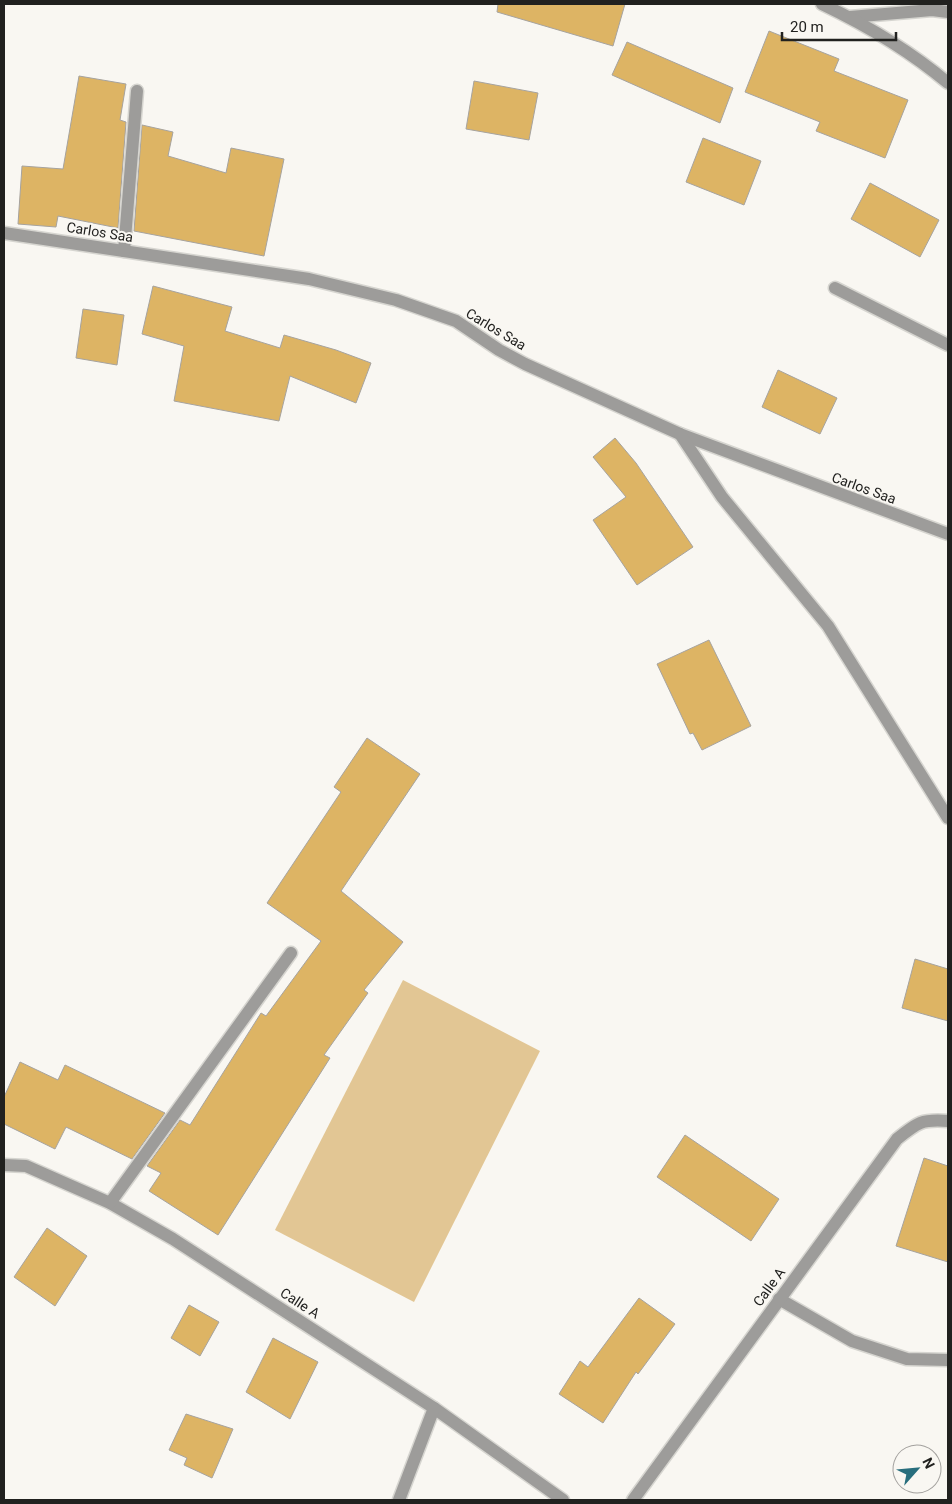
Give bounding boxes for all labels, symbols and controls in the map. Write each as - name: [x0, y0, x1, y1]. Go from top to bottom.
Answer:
- scale bar: [782, 10, 896, 42]
- text: 20 m: [790, 18, 824, 36]
- street label: Carlos Saa: [66, 219, 134, 245]
- street label: Carlos Saa: [463, 305, 529, 353]
- street label: Carlos Saa: [830, 469, 898, 507]
- street label: Calle A: [750, 1265, 788, 1309]
- street label: Calle A: [277, 1284, 323, 1322]
- north arrow: [892, 1444, 942, 1494]
- text: N: [919, 1455, 938, 1471]

